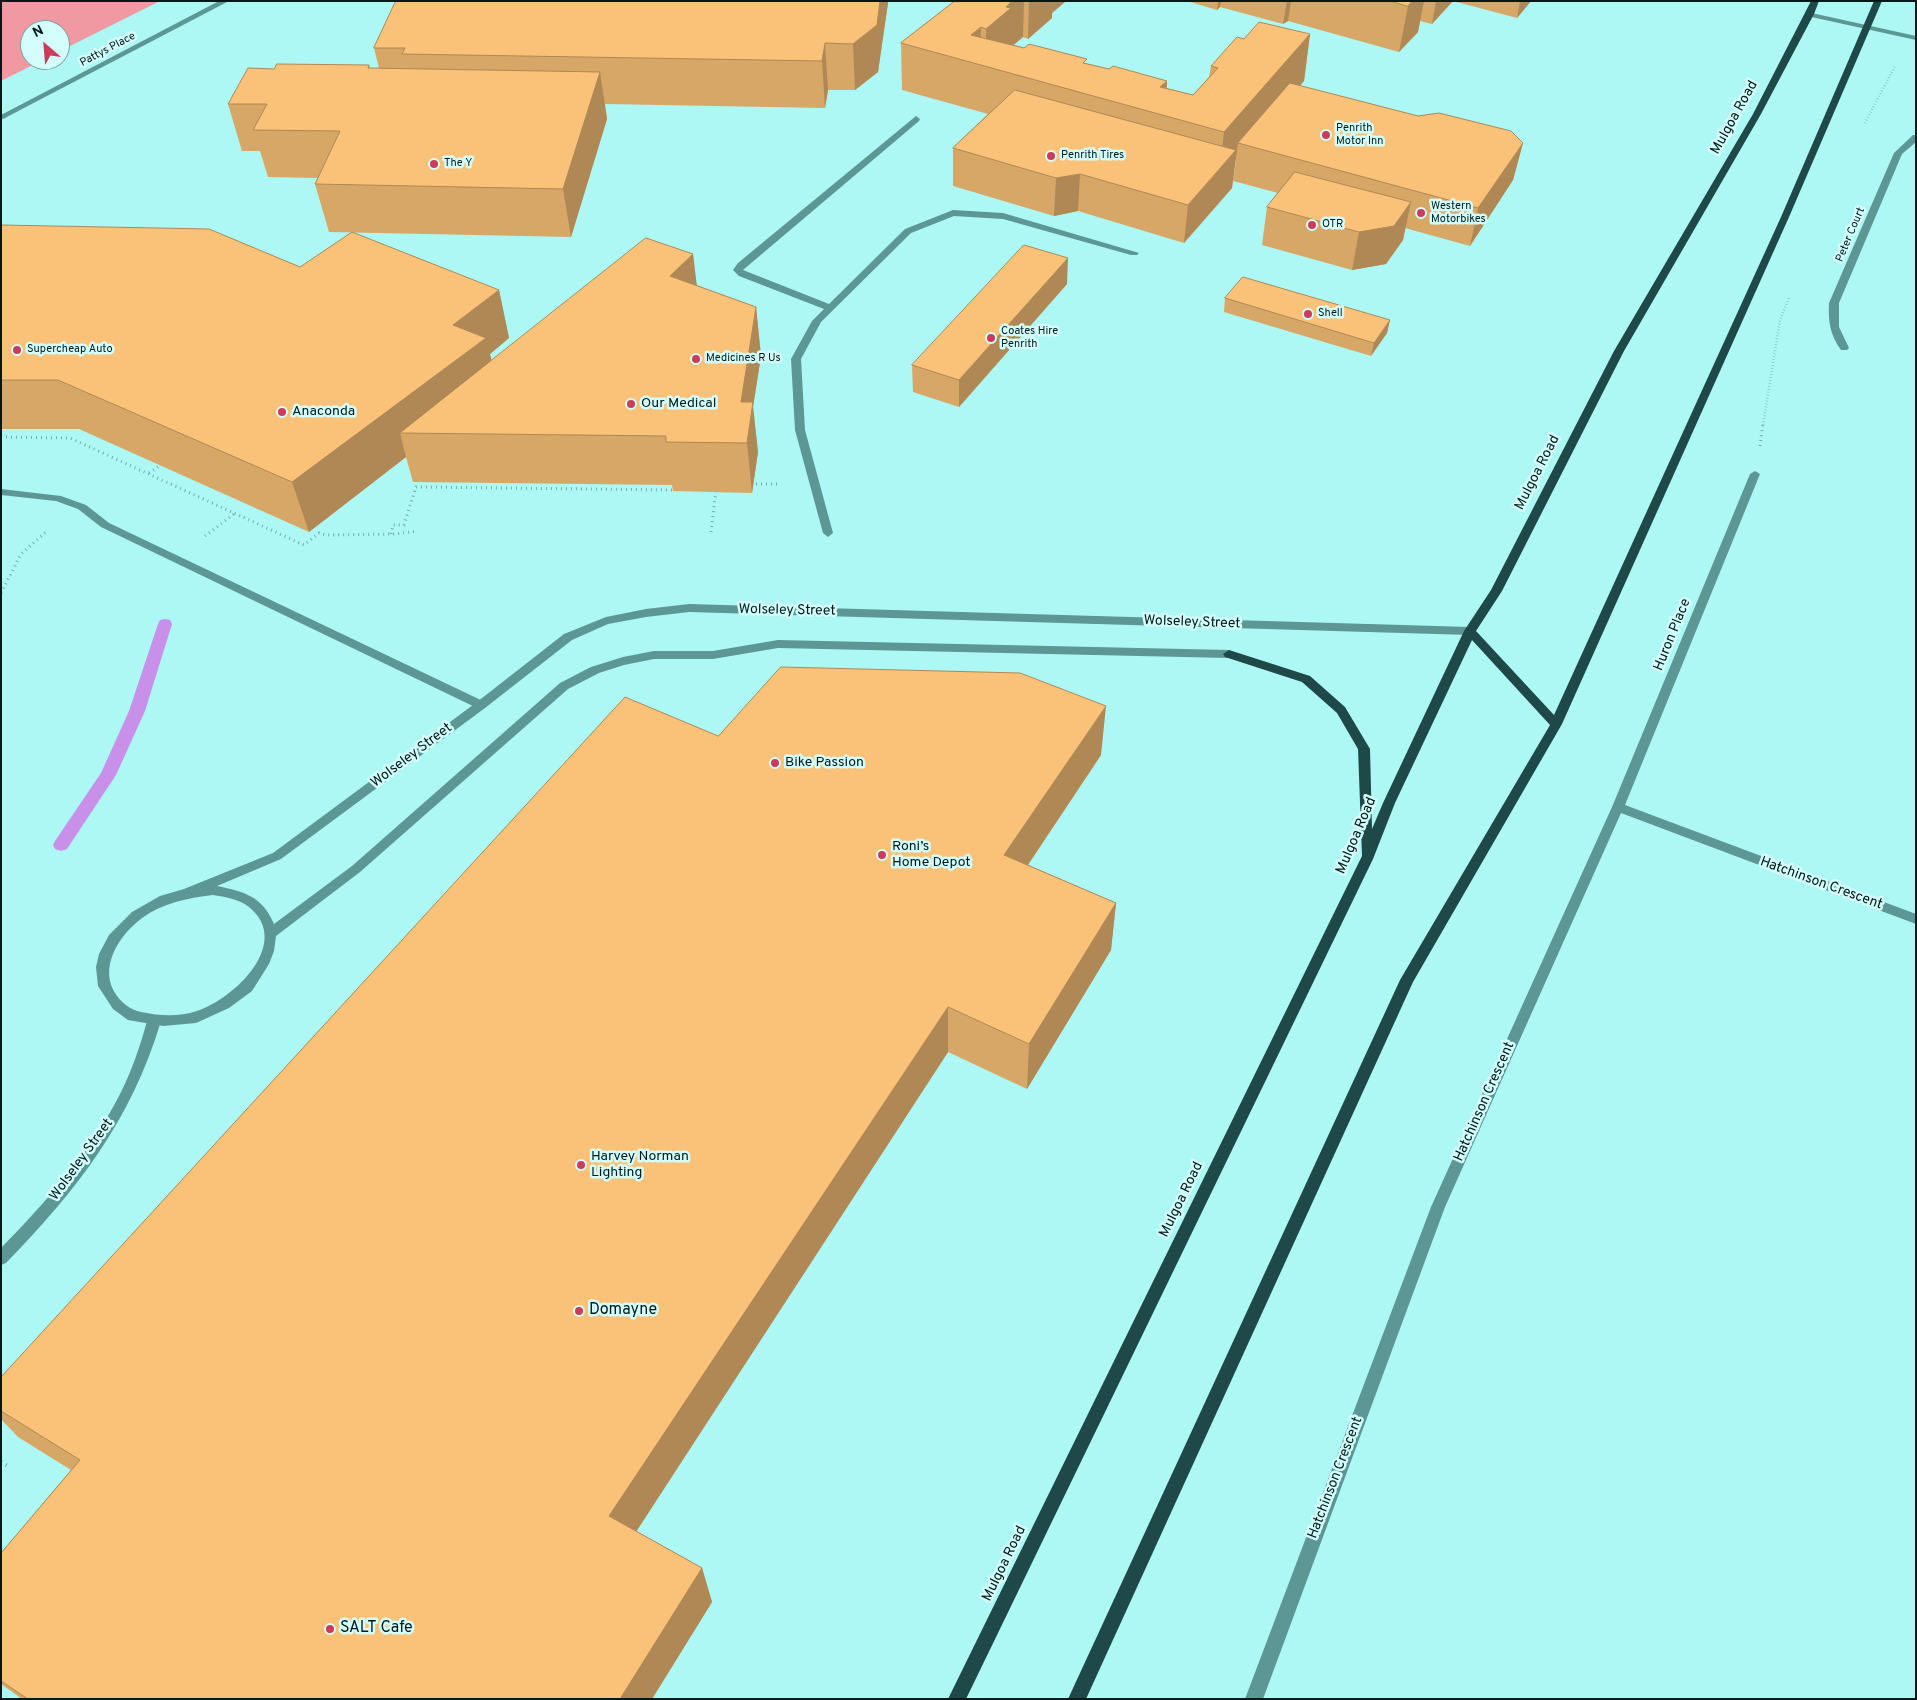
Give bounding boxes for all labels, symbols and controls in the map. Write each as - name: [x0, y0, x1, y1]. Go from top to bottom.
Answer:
- north arrow: [20, 20, 70, 70]
- text: N: [30, 22, 47, 42]
- street label: Pattys Place: [78, 30, 138, 70]
- street label: Mulgoa Road: [1708, 78, 1762, 158]
- place label: Penrith Motor Inn: [1336, 122, 1384, 148]
- marker: Penrith Motor Inn: [1320, 129, 1332, 141]
- place label: Penrith Tires: [1061, 149, 1124, 163]
- marker: Penrith Tires: [1045, 150, 1057, 162]
- place label: The Y: [444, 157, 472, 171]
- marker: The Y: [428, 158, 440, 170]
- place label: Western Motorbikes: [1431, 200, 1486, 226]
- street label: Peter Court: [1834, 206, 1868, 264]
- marker: Western Motorbikes: [1415, 207, 1427, 219]
- place label: OTR: [1322, 218, 1343, 232]
- marker: OTR: [1306, 219, 1318, 231]
- place label: Shell: [1318, 307, 1343, 321]
- marker: Shell: [1302, 308, 1314, 320]
- place label: Coates Hire Penrith: [1001, 325, 1058, 351]
- marker: Coates Hire Penrith: [985, 332, 997, 344]
- place label: Supercheap Auto: [27, 343, 113, 357]
- marker: Supercheap Auto: [11, 344, 23, 356]
- place label: Medicines R Us: [706, 352, 781, 366]
- marker: Medicines R Us: [690, 353, 702, 365]
- place label: Our Medical: [641, 396, 716, 412]
- marker: Our Medical: [625, 398, 637, 410]
- place label: Anaconda: [292, 404, 355, 420]
- marker: Anaconda: [276, 406, 288, 418]
- street label: Mulgoa Road: [1512, 433, 1564, 513]
- street label: Huron Place: [1651, 596, 1695, 674]
- street label: Wolseley Street: [738, 602, 836, 620]
- street label: Wolseley Street: [1143, 613, 1241, 633]
- street label: Wolseley Street: [368, 720, 456, 792]
- place label: Bike Passion: [785, 755, 864, 771]
- marker: Bike Passion: [769, 757, 781, 769]
- street label: Mulgoa Road: [1333, 795, 1381, 877]
- place label: Roni’s Home Depot: [892, 839, 971, 872]
- marker: Roni’s Home Depot: [876, 849, 888, 861]
- street label: Hatchinson Crescent: [1757, 854, 1885, 914]
- street label: Hatchinson Crescent: [1451, 1040, 1519, 1164]
- street label: Wolseley Street: [47, 1116, 117, 1204]
- place label: Harvey Norman Lighting: [591, 1149, 689, 1182]
- marker: Harvey Norman Lighting: [575, 1159, 587, 1171]
- street label: Mulgoa Road: [1157, 1160, 1207, 1240]
- place label: Domayne: [589, 1301, 657, 1321]
- marker: Domayne: [573, 1305, 585, 1317]
- street label: Hatchinson Crescent: [1305, 1415, 1367, 1541]
- street label: Mulgoa Road: [980, 1524, 1030, 1604]
- place label: SALT Cafe: [340, 1619, 413, 1639]
- marker: SALT Cafe: [324, 1623, 336, 1635]

